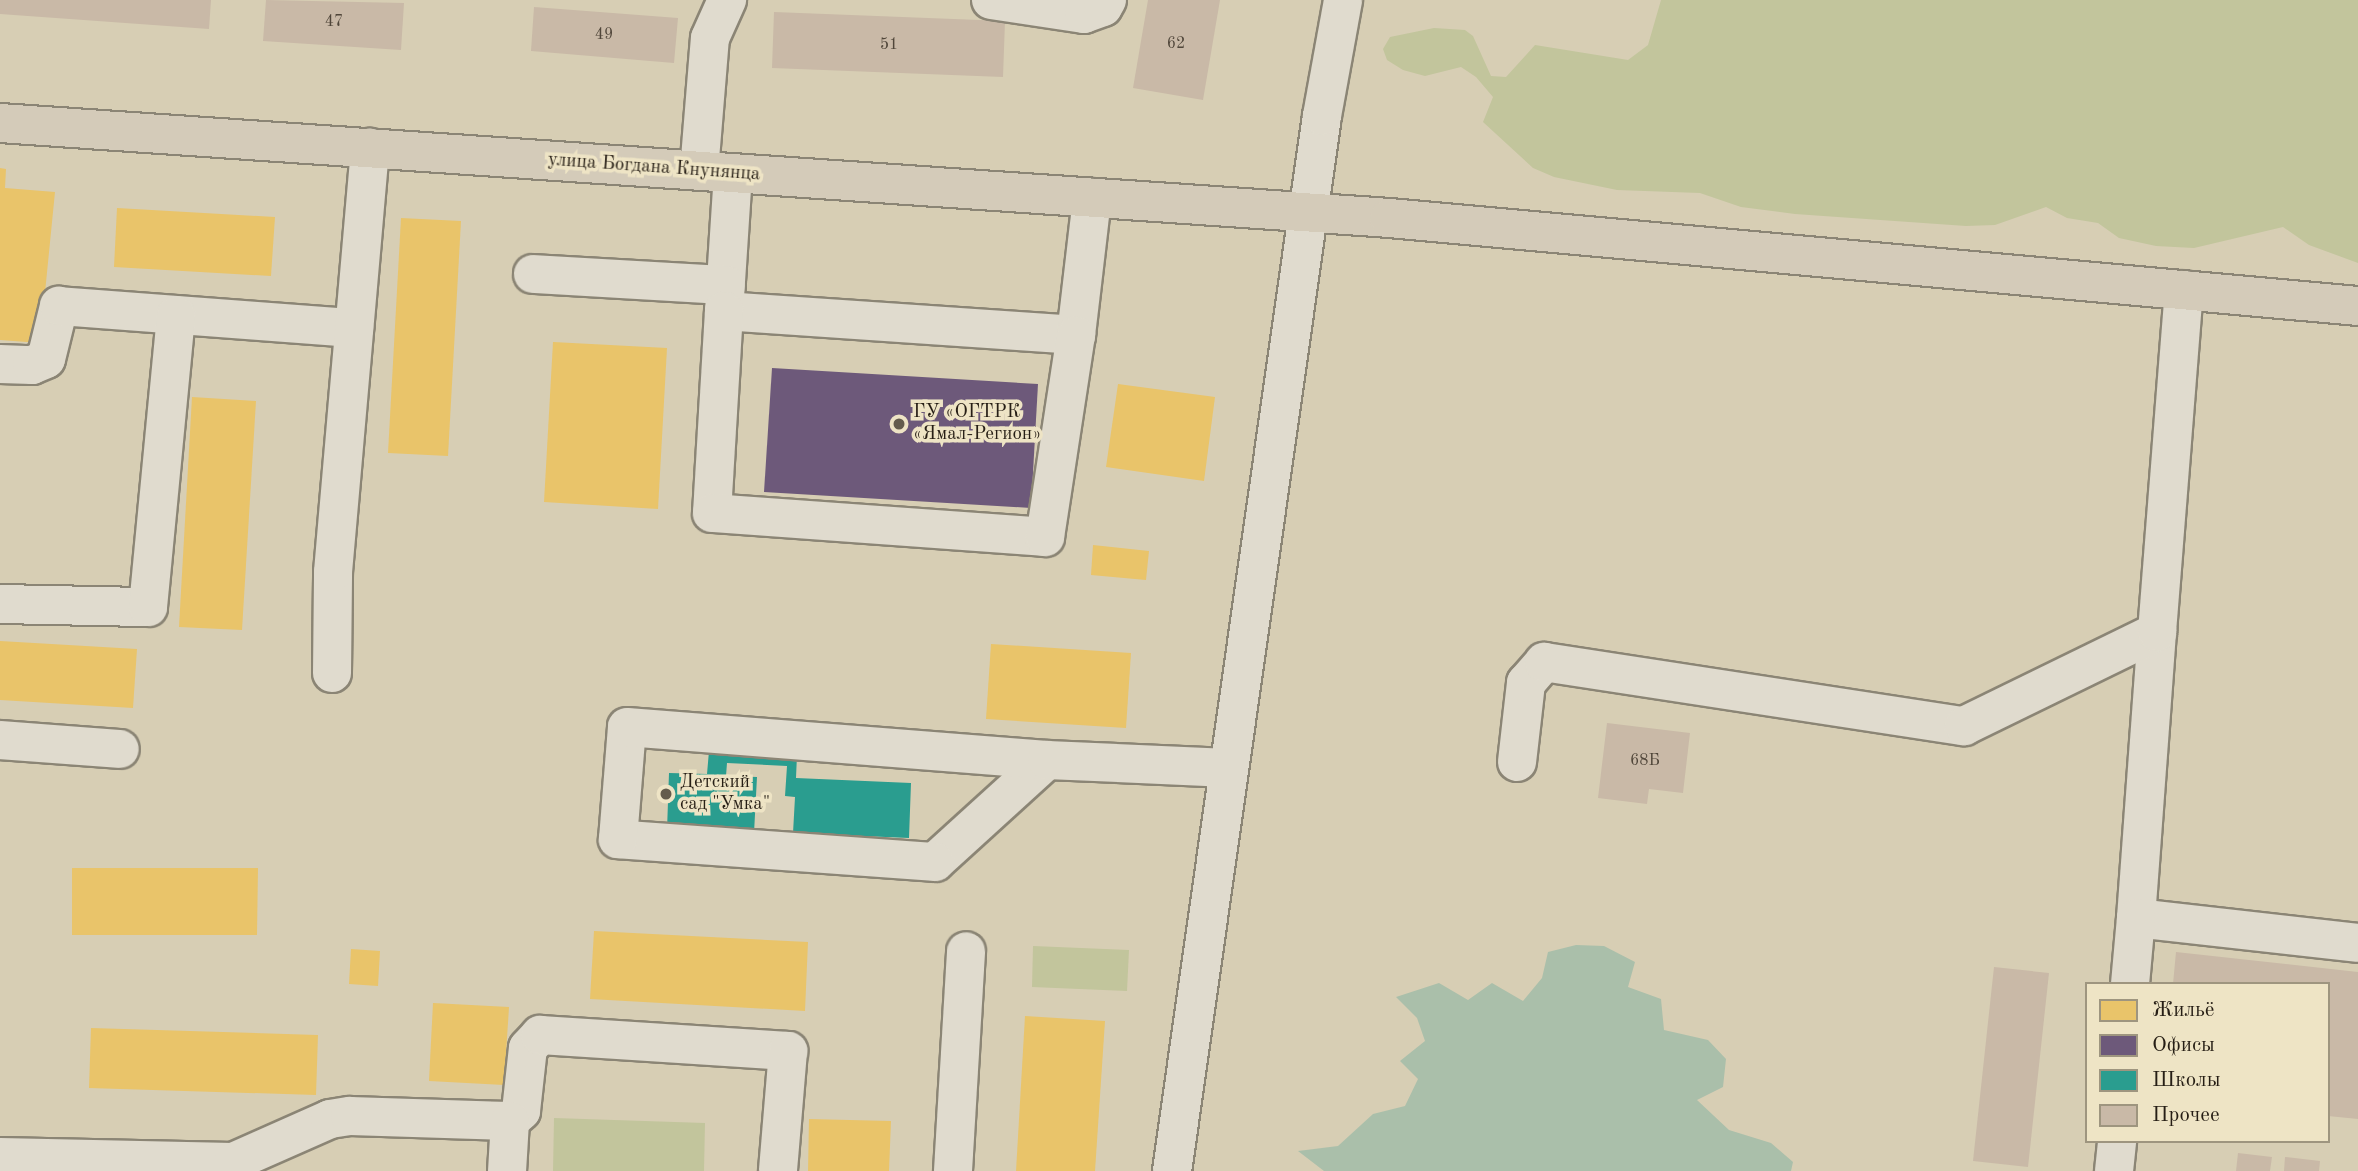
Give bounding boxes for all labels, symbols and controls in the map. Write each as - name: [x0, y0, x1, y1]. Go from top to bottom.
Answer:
- house number: 47: [325, 12, 343, 32]
- house number: 49: [595, 25, 613, 45]
- house number: 62: [1167, 34, 1185, 54]
- house number: 51: [880, 35, 898, 55]
- street label: улица Богдана Кнунянца: [547, 149, 761, 187]
- place label: ГУ «ОГТРК «Ямал-Регион»: [913, 402, 1041, 446]
- marker: ГУ «ОГТРК «Ямал-Регион»: [891, 416, 907, 432]
- house number: 68Б: [1630, 751, 1660, 771]
- place label: Детский сад "Умка": [680, 772, 770, 816]
- marker: Детский сад "Умка": [658, 786, 674, 802]
- legend: [2085, 982, 2330, 1143]
- text: Жильё: [2152, 1000, 2215, 1021]
- text: Офисы: [2152, 1035, 2215, 1056]
- text: Школы: [2152, 1070, 2221, 1091]
- text: Прочее: [2152, 1105, 2220, 1126]

